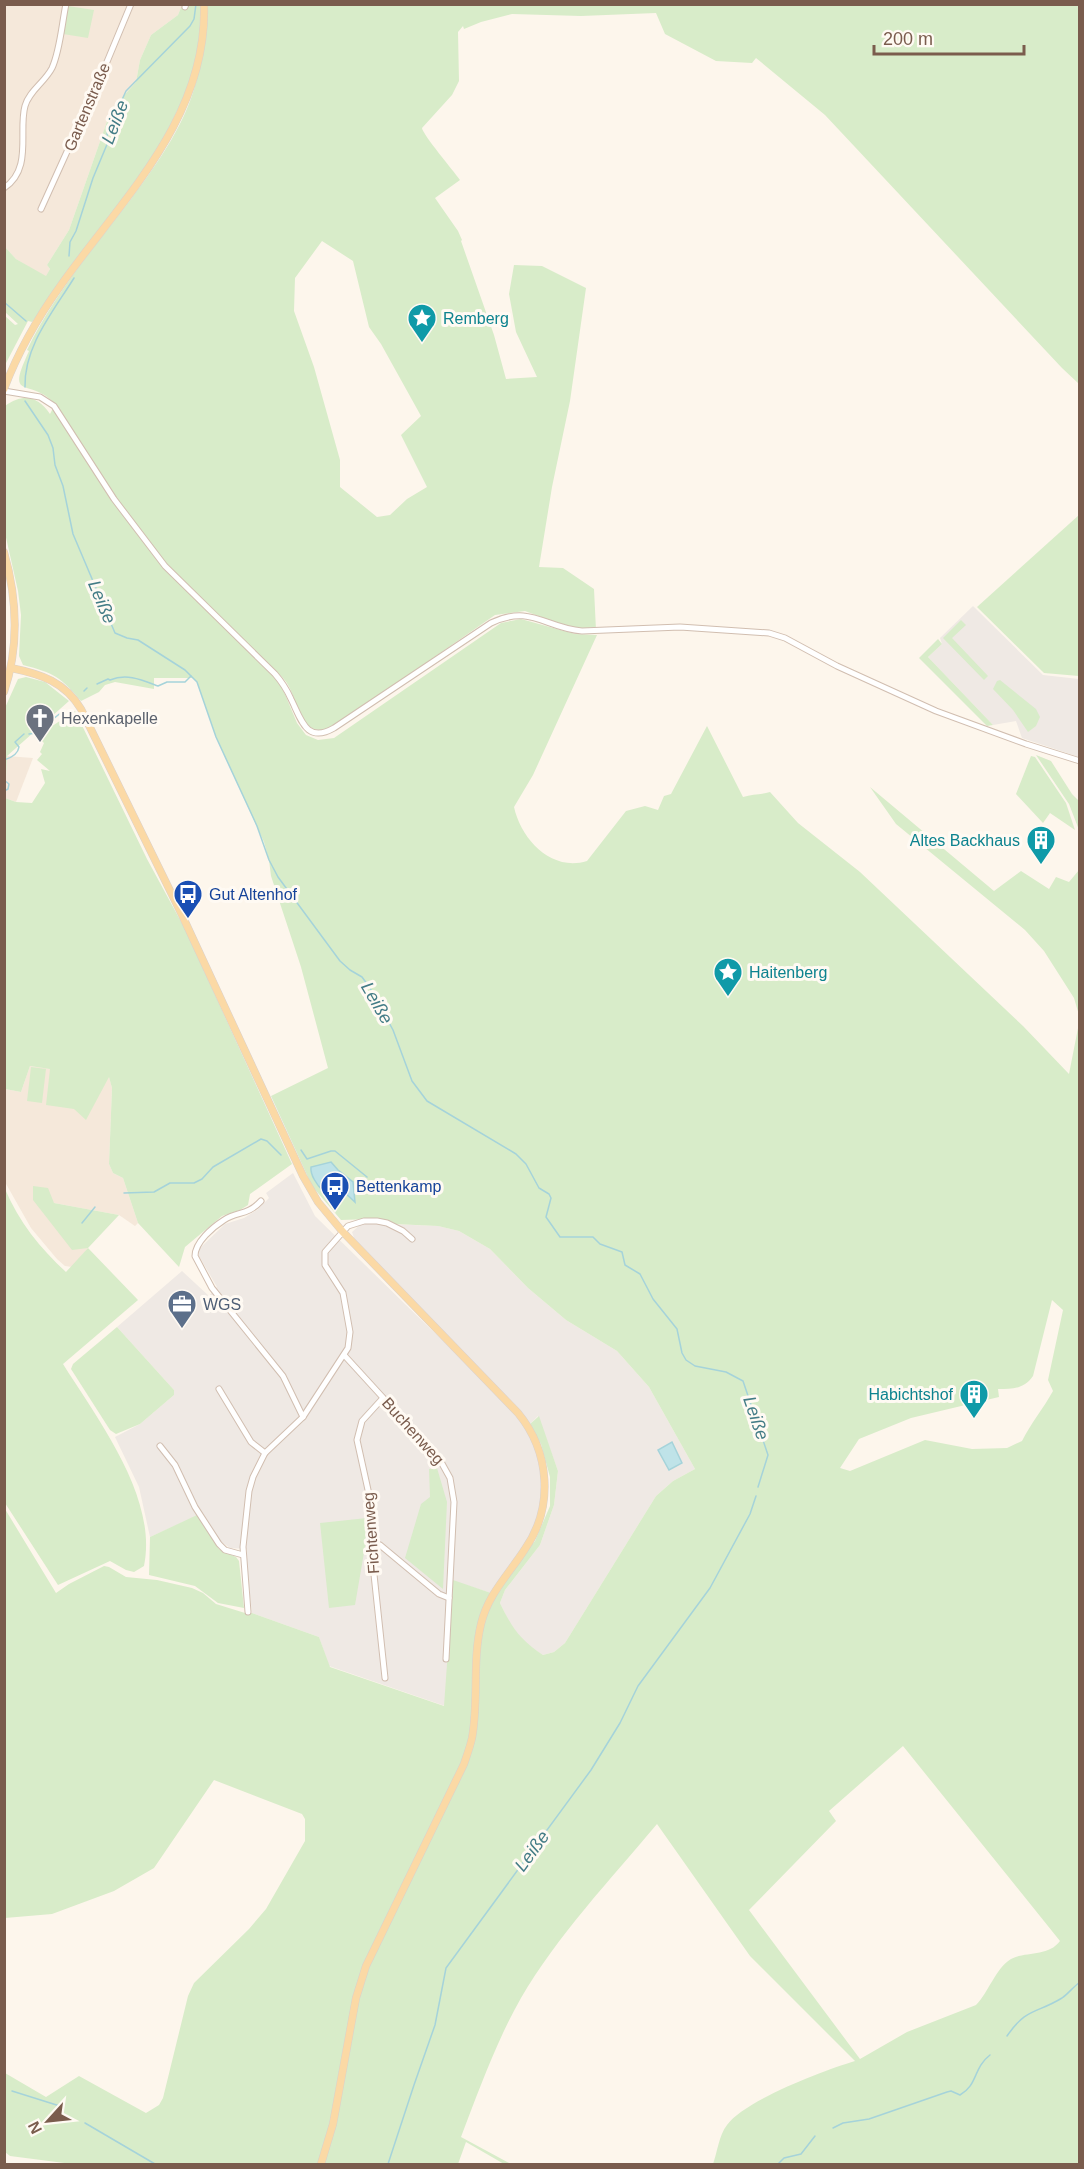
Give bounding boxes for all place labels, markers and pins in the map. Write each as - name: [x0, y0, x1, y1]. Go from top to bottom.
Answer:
- place icon: Remberg: [406, 302, 438, 344]
- place label: Remberg: [443, 310, 509, 327]
- church icon: Hexenkapelle: [24, 702, 56, 744]
- place label: Hexenkapelle: [61, 710, 158, 727]
- building icon: Altes Backhaus: [1025, 824, 1057, 866]
- place label: Altes Backhaus: [910, 832, 1020, 849]
- bus stop icon: Gut Altenhof: [172, 878, 204, 920]
- place label: Gut Altenhof: [209, 886, 298, 903]
- place icon: Haitenberg: [712, 956, 744, 998]
- place label: Haitenberg: [749, 964, 827, 981]
- bus stop icon: Bettenkamp: [319, 1170, 351, 1212]
- place label: Bettenkamp: [356, 1178, 441, 1195]
- office icon: WGS: [166, 1288, 198, 1330]
- place label: WGS: [203, 1296, 241, 1313]
- building icon: Habichtshof: [958, 1378, 990, 1420]
- place label: Habichtshof: [869, 1386, 954, 1403]

